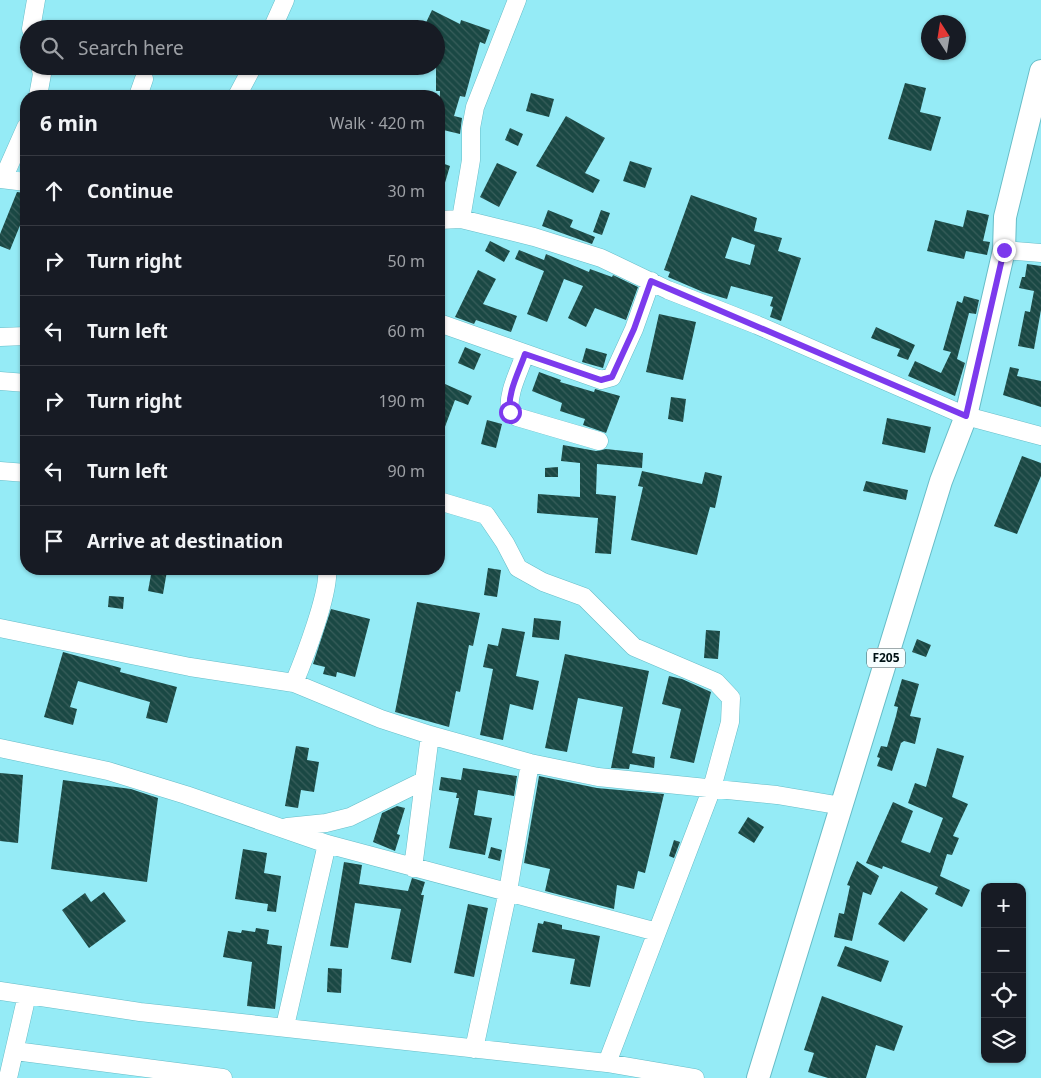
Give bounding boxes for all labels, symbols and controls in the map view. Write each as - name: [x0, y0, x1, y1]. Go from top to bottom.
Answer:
- north arrow: [921, 15, 966, 60]
- search box: [20, 20, 445, 75]
- icon: search: [38, 34, 66, 62]
- text: Search here: [78, 35, 184, 61]
- text: 6 min: [40, 109, 98, 137]
- text: Walk · 420 m: [330, 112, 425, 134]
- icon: ahead: [40, 177, 68, 205]
- text: Continue: [87, 178, 173, 204]
- text: 30 m: [388, 180, 425, 202]
- route end: [993, 239, 1016, 262]
- icon: right: [40, 247, 68, 275]
- text: Turn right: [87, 248, 182, 274]
- text: 50 m: [388, 250, 425, 272]
- icon: left: [40, 317, 68, 345]
- text: Turn left: [87, 318, 168, 344]
- text: 60 m: [388, 320, 425, 342]
- icon: right: [40, 387, 68, 415]
- text: Turn right: [87, 388, 182, 414]
- text: 190 m: [378, 390, 425, 412]
- route start: [499, 401, 522, 424]
- icon: left: [40, 457, 68, 485]
- text: Turn left: [87, 458, 168, 484]
- text: 90 m: [388, 460, 425, 482]
- icon: arrive: [40, 527, 68, 555]
- text: Arrive at destination: [87, 528, 283, 554]
- road number: F205: [867, 648, 905, 668]
- map controls: [981, 883, 1026, 1063]
- button: +: [981, 883, 1026, 928]
- button: −: [981, 928, 1026, 973]
- button: locate: [981, 973, 1026, 1018]
- button: layers: [981, 1018, 1026, 1063]

